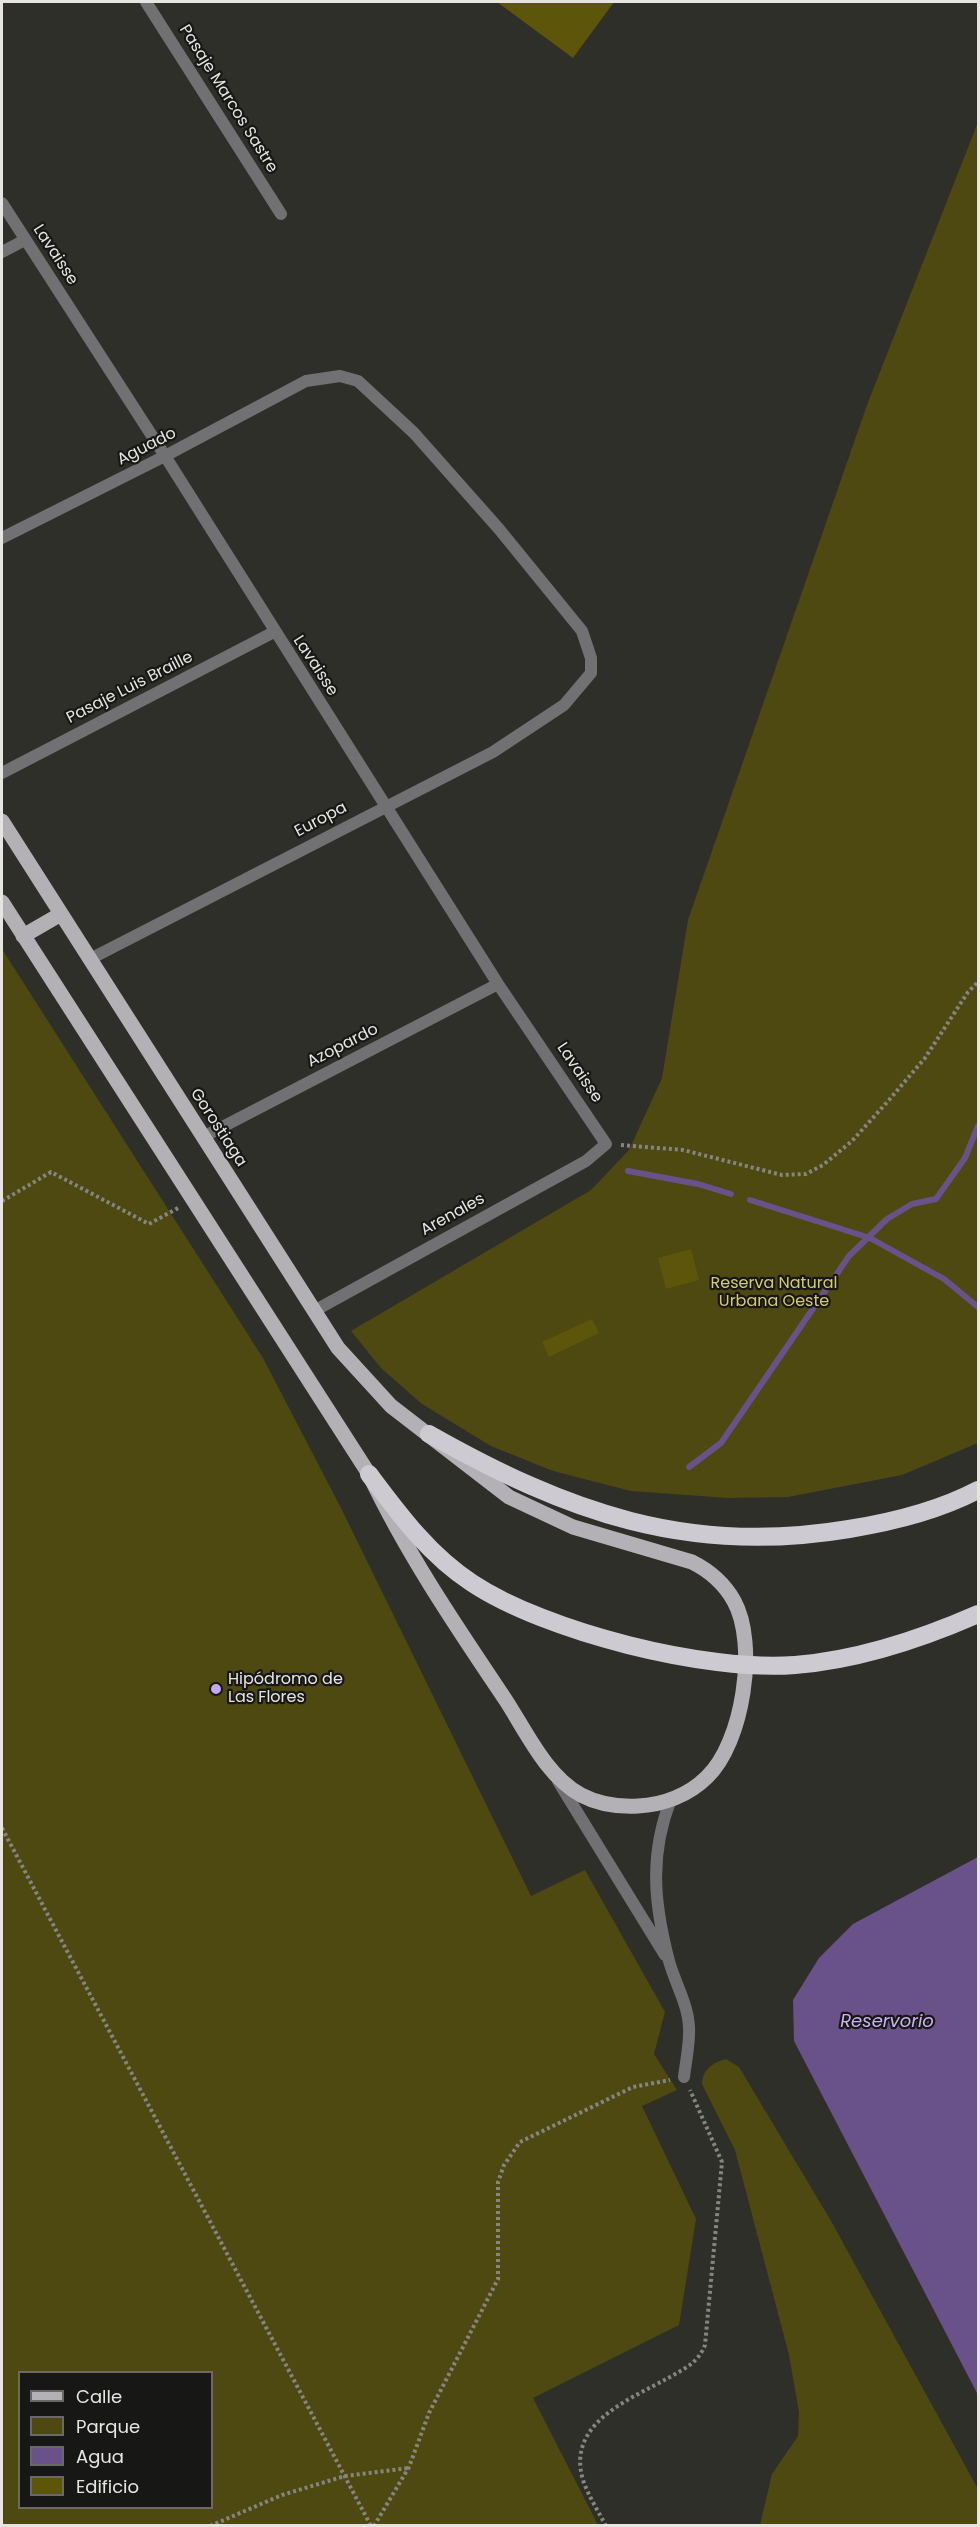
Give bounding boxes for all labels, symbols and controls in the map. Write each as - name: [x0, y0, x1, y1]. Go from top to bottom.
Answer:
- street label: Pasaje Marcos Sastre: [175, 21, 281, 177]
- street label: Lavaisse: [28, 221, 82, 289]
- street label: Aguado: [114, 424, 180, 470]
- street label: Lavaisse: [288, 632, 342, 700]
- street label: Pasaje Luis Braille: [64, 648, 196, 728]
- street label: Europa: [292, 798, 350, 842]
- street label: Azopardo: [304, 1020, 382, 1072]
- street label: Lavaisse: [552, 1039, 606, 1107]
- street label: Gorostiaga: [186, 1085, 250, 1171]
- street label: Arenales: [418, 1190, 488, 1240]
- park label: Reserva Natural Urbana Oeste: [711, 1274, 837, 1312]
- place label: Hipódromo de Las Flores: [228, 1670, 343, 1708]
- marker: Hipódromo de Las Flores: [209, 1682, 223, 1696]
- water label: Reservorio: [840, 2011, 934, 2033]
- legend: [18, 2371, 213, 2509]
- text: Calle: [76, 2384, 122, 2409]
- text: Parque: [76, 2414, 140, 2439]
- text: Agua: [76, 2444, 124, 2469]
- text: Edificio: [76, 2474, 139, 2499]

